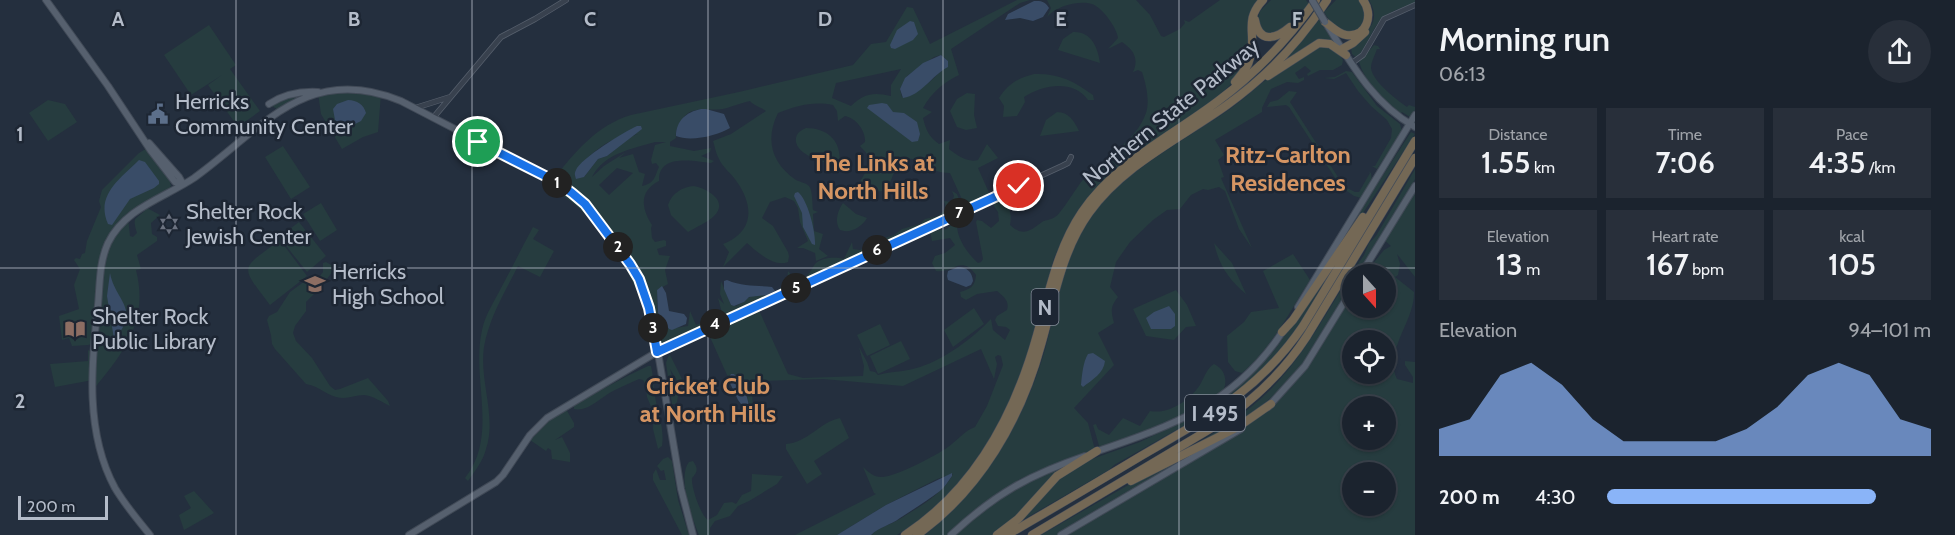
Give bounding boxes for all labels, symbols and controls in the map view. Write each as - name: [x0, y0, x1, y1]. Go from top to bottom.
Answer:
- text: A: [112, 7, 125, 31]
- text: B: [348, 7, 360, 31]
- text: C: [584, 7, 596, 31]
- text: D: [818, 7, 832, 31]
- text: E: [1055, 7, 1067, 31]
- text: F: [1292, 7, 1303, 31]
- text: Morning run: [1439, 19, 1610, 59]
- button: share: [1868, 20, 1931, 83]
- street label: Northern State Parkway: [1077, 32, 1265, 192]
- text: 06:13: [1439, 62, 1486, 86]
- place label: Herricks Community Center: [175, 88, 353, 140]
- public building icon: Herricks Community Center: [146, 102, 170, 126]
- pin: [452, 116, 503, 167]
- text: 1: [16, 122, 24, 146]
- icon: arrive: [461, 125, 494, 158]
- text: Distance: [1489, 125, 1547, 144]
- text: Time: [1668, 125, 1702, 144]
- text: Pace: [1836, 125, 1868, 144]
- district label: Ritz-Carlton Residences: [1225, 140, 1351, 197]
- text: 1.55: [1481, 144, 1530, 181]
- text: 7:06: [1655, 144, 1715, 181]
- text: 4:35: [1809, 144, 1866, 181]
- district label: The Links at North Hills: [812, 148, 934, 205]
- text: km: [1530, 158, 1555, 177]
- text: /km: [1866, 158, 1895, 177]
- pin: [993, 160, 1044, 211]
- pin: 1: [542, 168, 572, 198]
- icon: check: [1002, 169, 1035, 202]
- text: 1: [554, 173, 560, 192]
- place label: Shelter Rock Jewish Center: [185, 198, 311, 250]
- pin: 7: [944, 198, 974, 228]
- text: 7: [955, 203, 963, 222]
- synagogue icon: Shelter Rock Jewish Center: [157, 212, 181, 236]
- text: Elevation: [1487, 227, 1549, 246]
- text: Heart rate: [1652, 227, 1718, 246]
- text: kcal: [1839, 227, 1865, 246]
- pin: 2: [603, 232, 633, 262]
- pin: 6: [862, 235, 892, 265]
- text: 2: [614, 237, 622, 256]
- text: 6: [873, 240, 882, 259]
- text: 13: [1496, 246, 1523, 283]
- text: 167: [1646, 246, 1689, 283]
- text: 105: [1828, 246, 1876, 283]
- place label: Herricks High School: [332, 258, 445, 310]
- text: m: [1523, 260, 1540, 279]
- text: bpm: [1689, 260, 1724, 279]
- north arrow: [1342, 264, 1396, 318]
- map controls: [1342, 264, 1396, 516]
- school or university icon: Herricks High School: [303, 272, 327, 296]
- pin: 5: [781, 273, 811, 303]
- text: 5: [792, 278, 800, 297]
- road number: N: [1032, 289, 1058, 325]
- place label: Shelter Rock Public Library: [92, 303, 216, 355]
- pin: 4: [700, 309, 730, 339]
- pin: 3: [638, 313, 668, 343]
- text: 4: [710, 314, 720, 333]
- library icon: Shelter Rock Public Library: [63, 317, 87, 341]
- text: 3: [649, 318, 657, 337]
- text: Elevation: [1439, 318, 1517, 342]
- text: 94–101 m: [1848, 318, 1931, 342]
- button: locate: [1342, 330, 1396, 384]
- district label: Cricket Club at North Hills: [640, 371, 776, 428]
- text: 2: [15, 389, 25, 413]
- road number: I 495: [1185, 395, 1245, 431]
- button: +: [1342, 396, 1396, 450]
- button: −: [1342, 462, 1396, 516]
- text: 200 m: [1439, 485, 1500, 509]
- text: 4:30: [1535, 485, 1576, 509]
- scale bar: [18, 493, 108, 520]
- text: 200 m: [27, 497, 75, 516]

